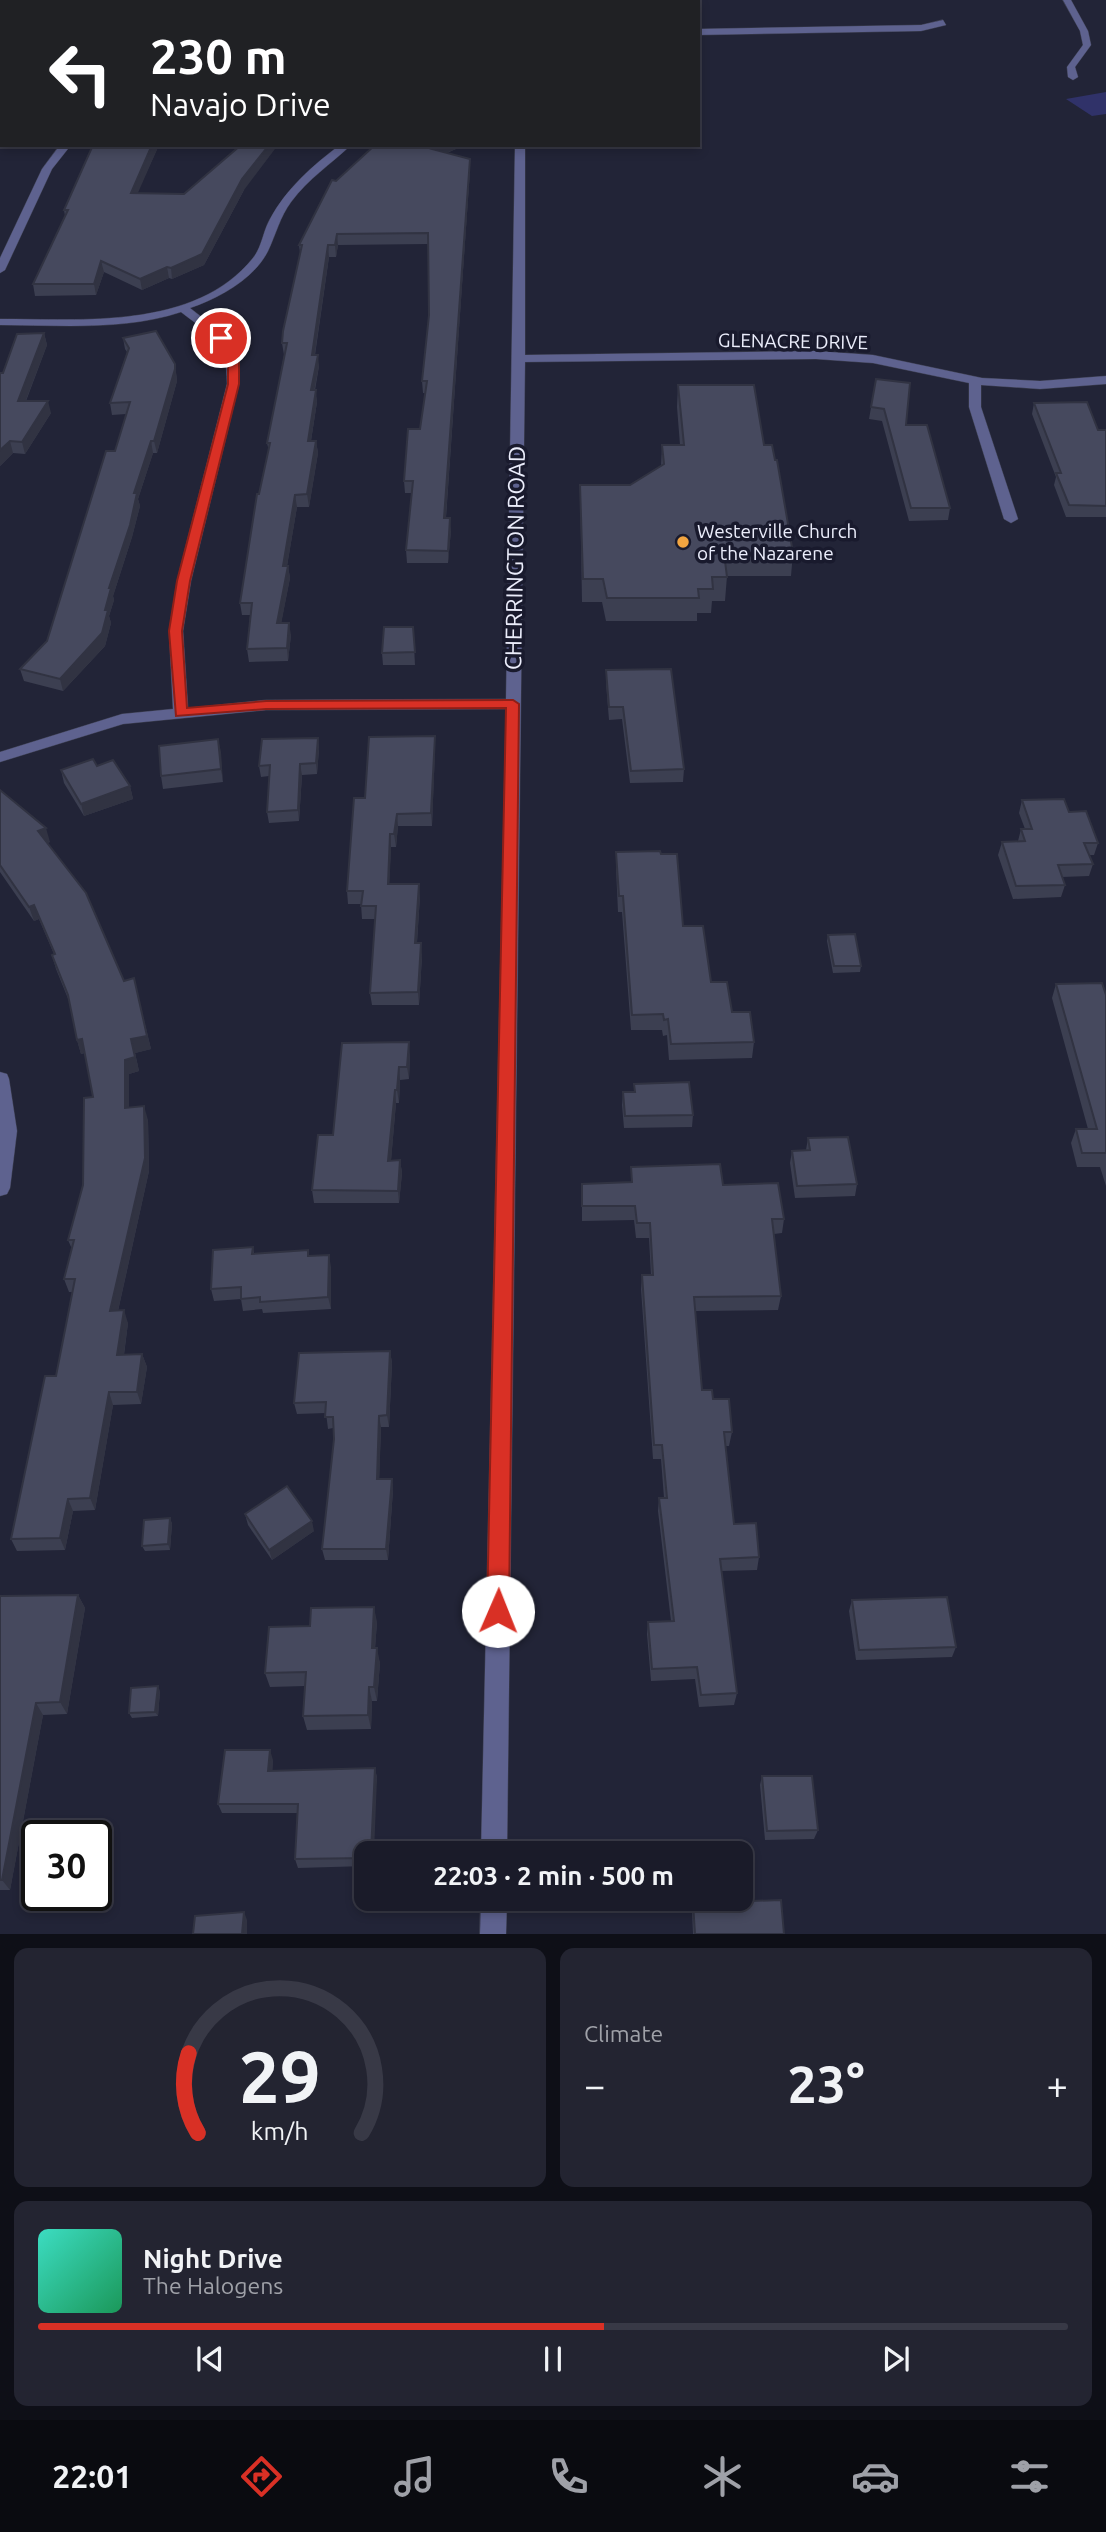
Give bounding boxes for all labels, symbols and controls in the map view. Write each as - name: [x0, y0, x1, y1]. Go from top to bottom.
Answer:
- icon: left: [35, 28, 126, 119]
- text: 230 m: [150, 28, 287, 83]
- text: Navajo Drive: [150, 86, 331, 122]
- pin: [191, 308, 251, 368]
- icon: arrive: [202, 319, 240, 357]
- street label: GLENACRE DRIVE: [718, 329, 868, 353]
- street label: CHERRINGTON ROAD: [500, 446, 529, 670]
- place label: Westerville Church of the Nazarene: [697, 520, 857, 564]
- marker: Westerville Church of the Nazarene: [675, 534, 691, 550]
- position arrow: [461, 1574, 535, 1648]
- speed limit sign: 30: [21, 1820, 112, 1911]
- text: 22:03 · 2 min · 500 m: [433, 1861, 674, 1890]
- text: Climate: [584, 2021, 663, 2046]
- text: 29: [239, 2036, 321, 2118]
- text: 23°: [787, 2055, 865, 2113]
- text: −: [584, 2064, 605, 2106]
- text: +: [1047, 2064, 1068, 2106]
- text: km/h: [251, 2117, 309, 2145]
- text: Night Drive: [143, 2244, 283, 2273]
- text: The Halogens: [143, 2273, 283, 2298]
- icon: previous: [191, 2340, 229, 2378]
- icon: pause: [534, 2340, 572, 2378]
- icon: next: [877, 2340, 915, 2378]
- icon: directions: [237, 2452, 286, 2501]
- icon: music: [390, 2452, 439, 2501]
- icon: phone: [544, 2452, 593, 2501]
- icon: climate: [698, 2452, 747, 2501]
- icon: car: [851, 2452, 900, 2501]
- icon: filters: [1005, 2452, 1054, 2501]
- text: 22:01: [52, 2458, 132, 2494]

